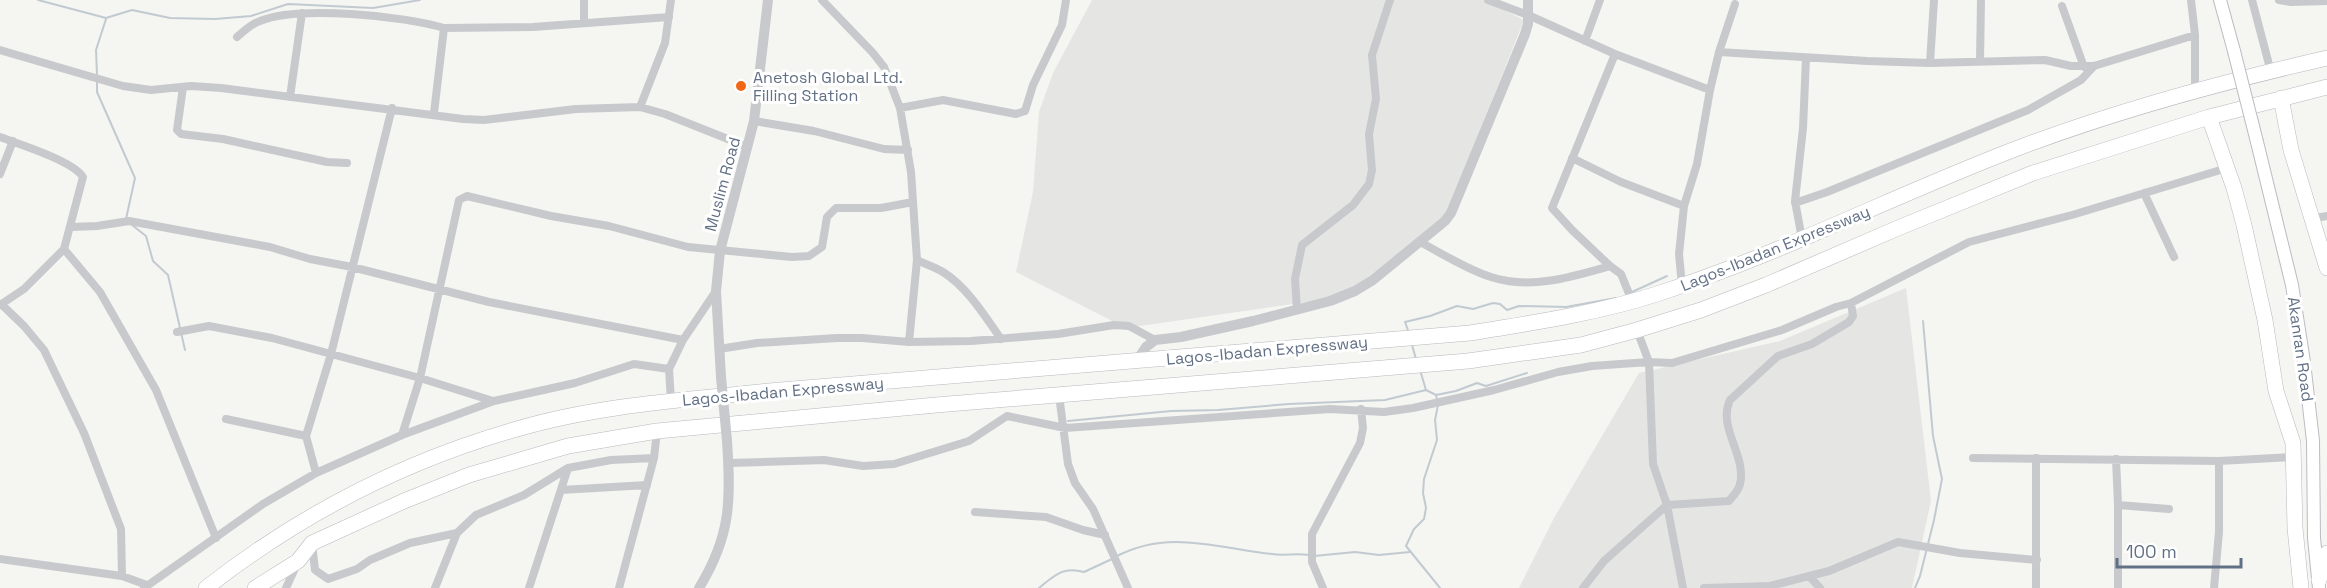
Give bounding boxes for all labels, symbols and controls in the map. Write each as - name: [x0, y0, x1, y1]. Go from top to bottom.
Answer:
- place label: Anetosh Global Ltd. Filling Station: [753, 67, 903, 106]
- marker: Anetosh Global Ltd. Filling Station: [734, 79, 748, 93]
- street label: Muslim Road: [700, 135, 745, 234]
- street label: Lagos-Ibadan Expressway: [1677, 201, 1873, 296]
- street label: Akanran Road: [2283, 295, 2318, 403]
- street label: Lagos-Ibadan Expressway: [1165, 331, 1369, 370]
- street label: Lagos-Ibadan Expressway: [681, 372, 885, 411]
- scale bar: [2117, 531, 2242, 569]
- text: 100 m: [2126, 540, 2177, 563]

